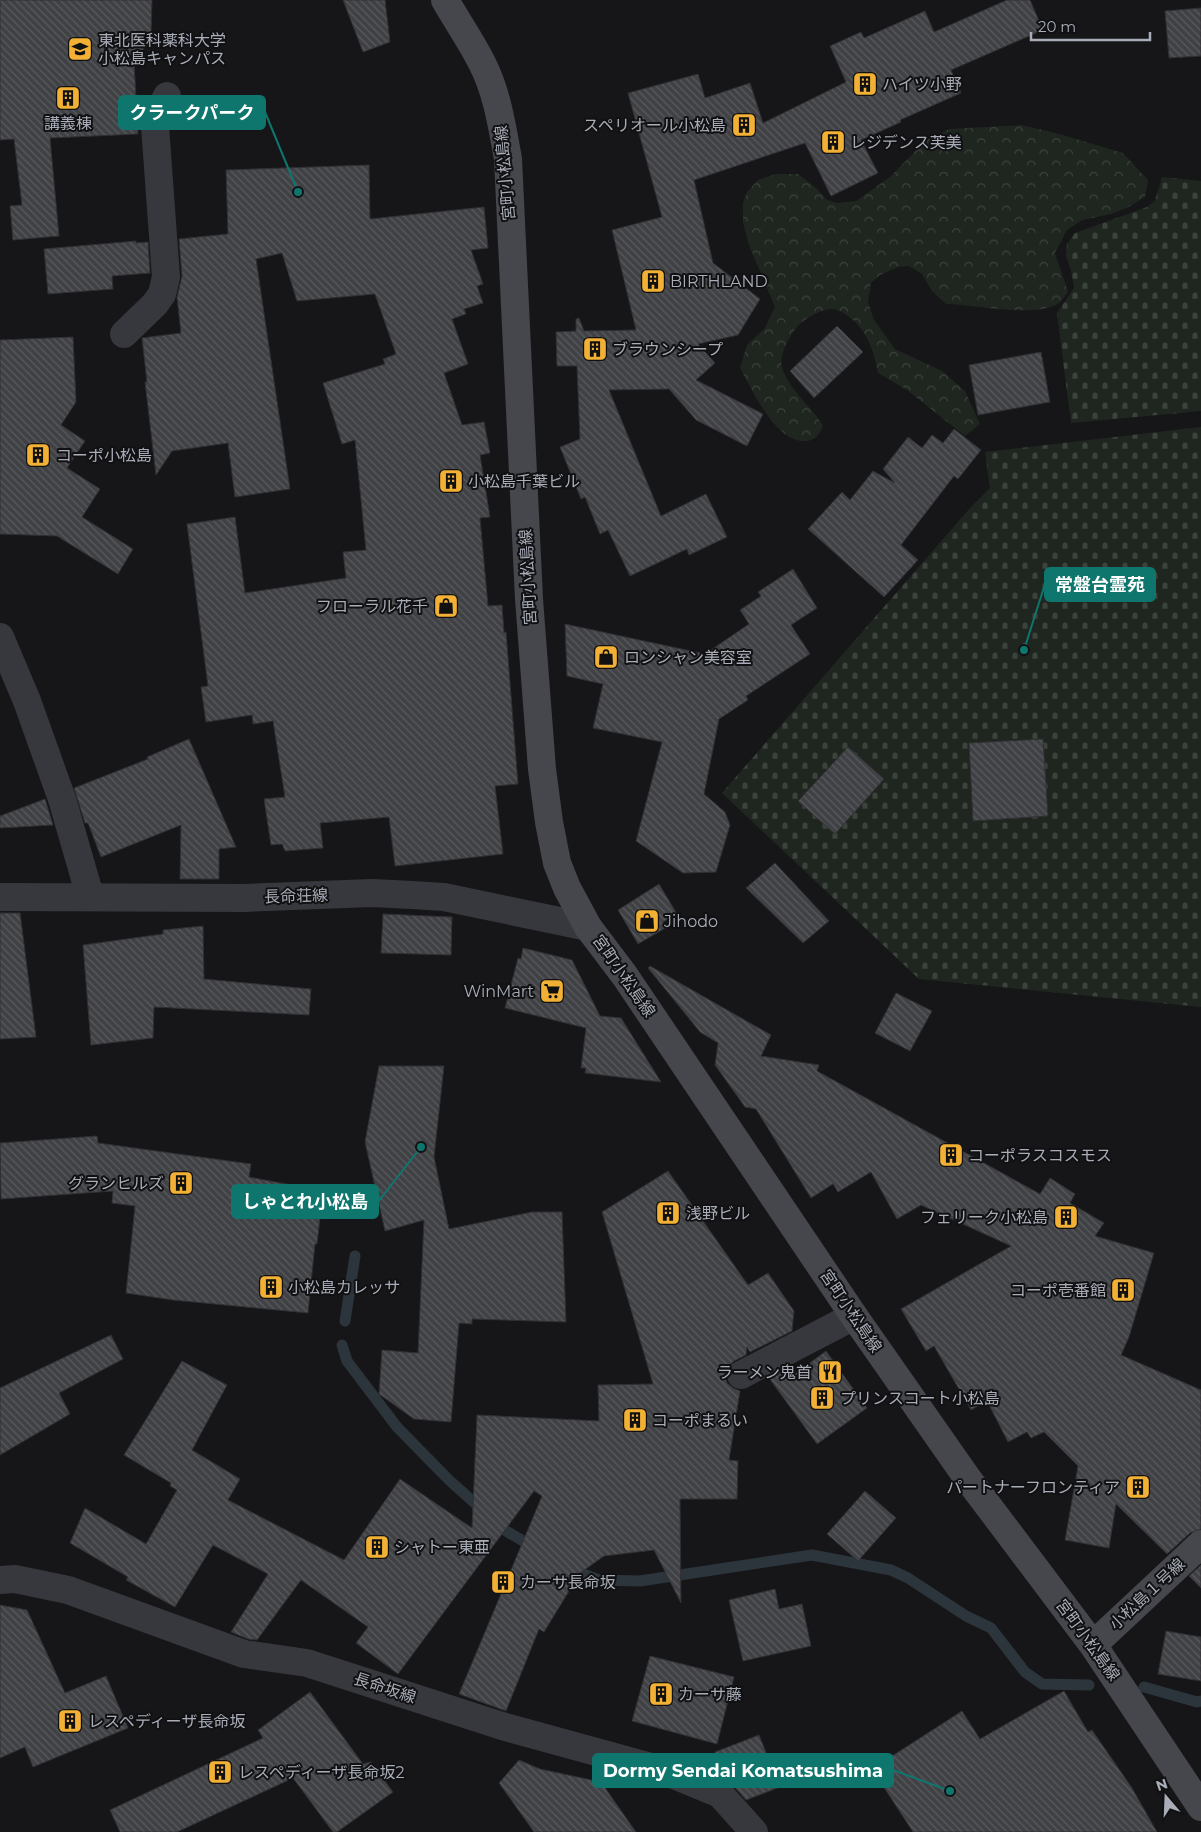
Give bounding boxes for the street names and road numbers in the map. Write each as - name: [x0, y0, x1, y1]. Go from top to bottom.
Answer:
- street label: 宮町小松島線: [491, 124, 519, 222]
- street label: 宮町小松島線: [516, 529, 540, 625]
- street label: 長命荘線: [264, 885, 328, 907]
- street label: 宮町小松島線: [589, 931, 659, 1021]
- street label: 宮町小松島線: [816, 1266, 886, 1356]
- street label: 小松島１号線: [1105, 1554, 1189, 1634]
- street label: 宮町小松島線: [1052, 1596, 1124, 1684]
- street label: 長命坂線: [352, 1669, 418, 1707]

